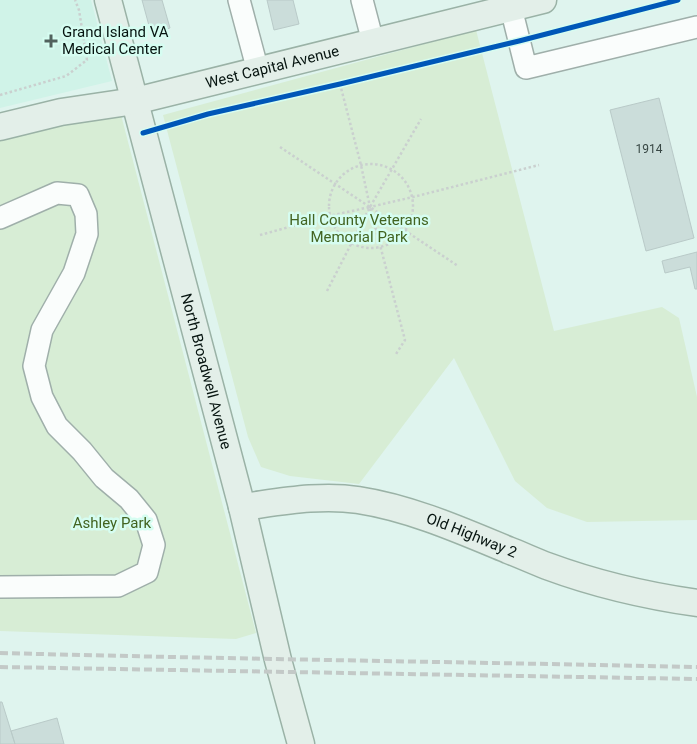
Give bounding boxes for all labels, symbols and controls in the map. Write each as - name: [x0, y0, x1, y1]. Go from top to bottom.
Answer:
- place label: Grand Island VA Medical Center: [62, 23, 169, 58]
- marker: Grand Island VA Medical Center: [44, 34, 58, 48]
- street label: West Capital Avenue: [204, 42, 341, 92]
- house number: 1914: [636, 142, 663, 156]
- park label: Hall County Veterans Memorial Park: [289, 211, 429, 246]
- street label: North Broadwell Avenue: [177, 291, 235, 451]
- street label: Old Highway 2: [424, 509, 519, 562]
- park label: Ashley Park: [73, 514, 152, 532]

